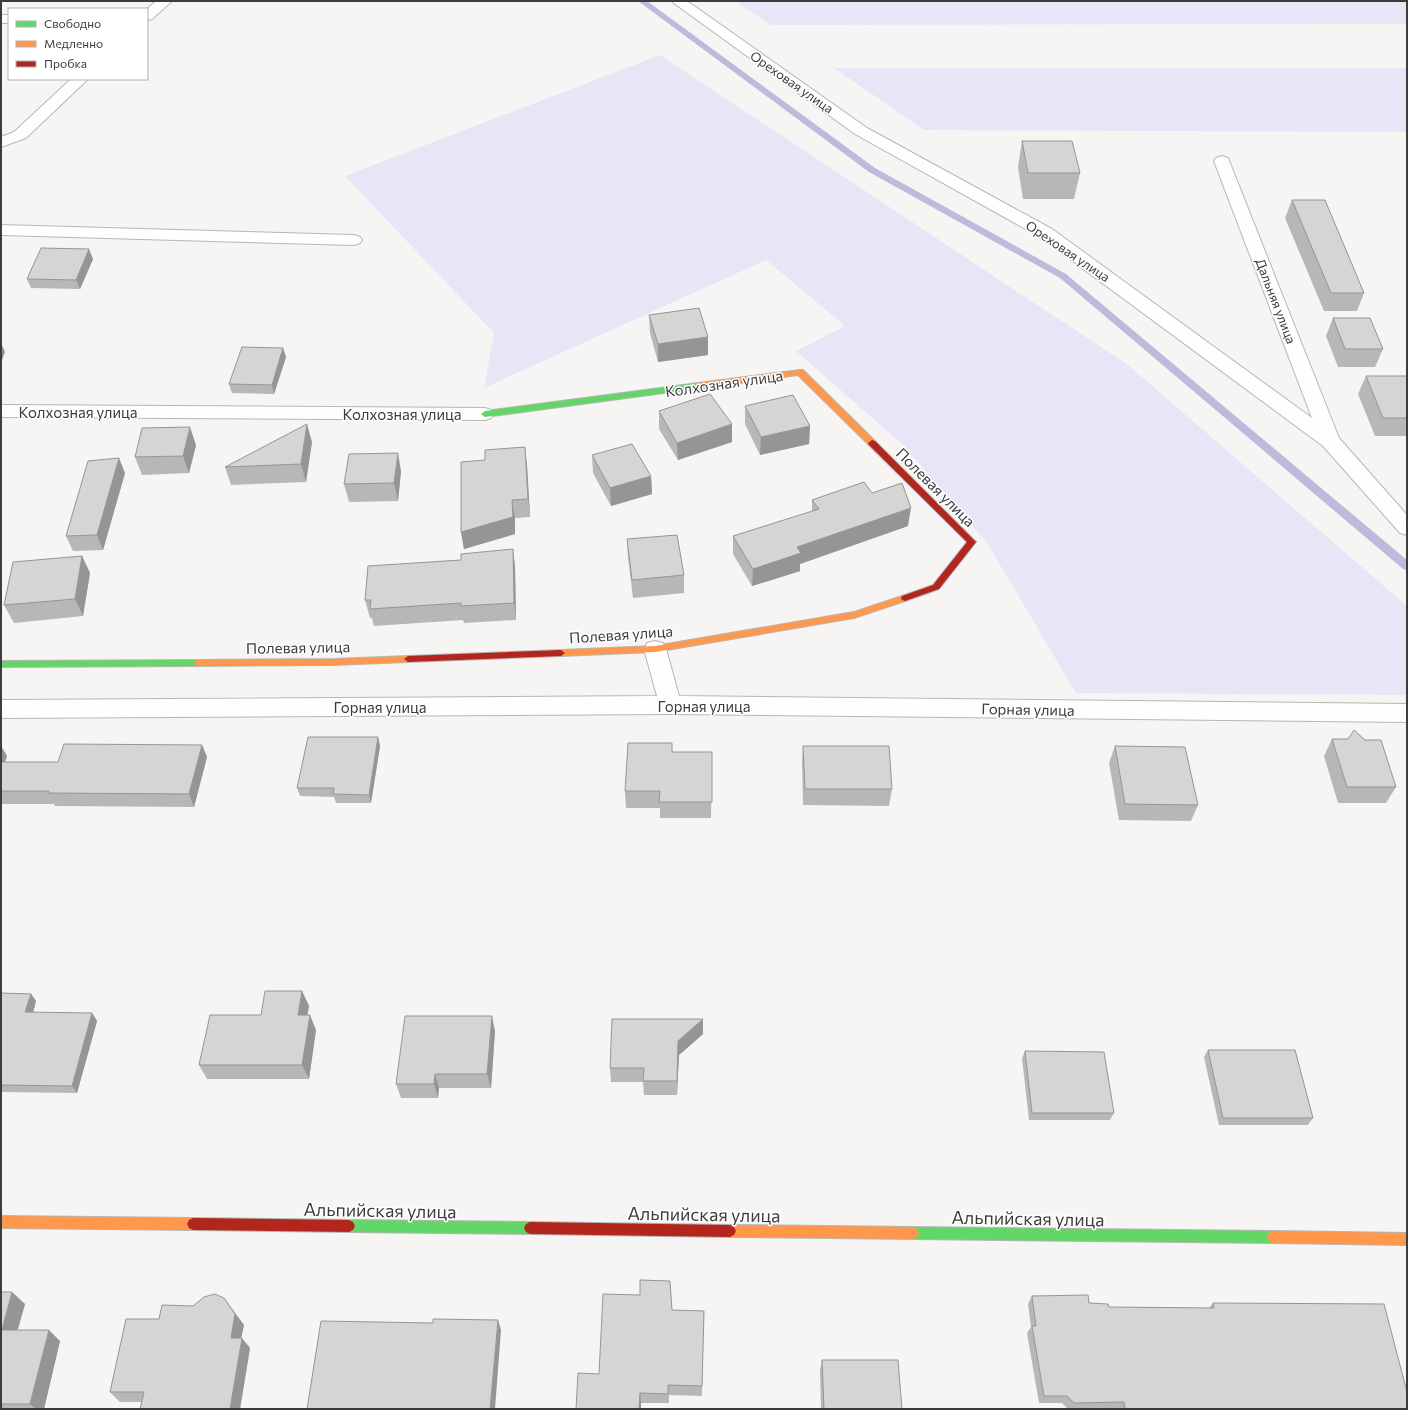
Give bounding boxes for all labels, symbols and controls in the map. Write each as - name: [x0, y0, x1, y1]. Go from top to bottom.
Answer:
- legend: [8, 8, 148, 80]
- text: Свободно: [44, 16, 101, 30]
- text: Медленно: [44, 36, 103, 50]
- street label: Ореховая улица: [747, 47, 837, 117]
- text: Пробка: [44, 56, 87, 70]
- street label: Ореховая улица: [1023, 217, 1113, 285]
- street label: Дальняя улица: [1252, 256, 1300, 346]
- street label: Колхозная улица: [664, 366, 784, 400]
- street label: Колхозная улица: [18, 403, 138, 421]
- street label: Колхозная улица: [342, 405, 462, 423]
- street label: Полевая улица: [893, 444, 979, 530]
- street label: Полевая улица: [568, 621, 674, 647]
- street label: Полевая улица: [246, 637, 350, 657]
- street label: Горная улица: [657, 697, 751, 715]
- street label: Горная улица: [333, 698, 427, 716]
- street label: Горная улица: [981, 699, 1075, 719]
- street label: Альпийская улица: [303, 1198, 457, 1222]
- street label: Альпийская улица: [627, 1202, 781, 1226]
- street label: Альпийская улица: [951, 1206, 1105, 1230]

